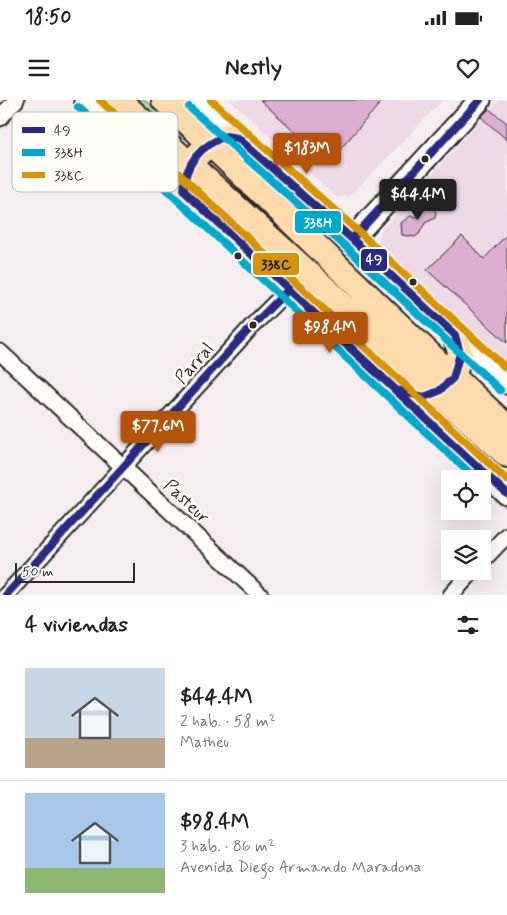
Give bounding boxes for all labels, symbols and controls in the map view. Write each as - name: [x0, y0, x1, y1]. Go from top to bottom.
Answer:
- text: 18:50: [25, 5, 71, 30]
- icon: menu: [25, 54, 53, 82]
- text: Nestly: [225, 54, 282, 82]
- icon: heart: [454, 54, 482, 82]
- legend: [12, 112, 178, 192]
- text: 49: [54, 122, 71, 140]
- pin: $183M: [272, 132, 342, 175]
- text: $183M: [284, 138, 330, 159]
- text: 338H: [54, 144, 83, 162]
- unlabelled marker: [420, 154, 430, 164]
- text: 338C: [54, 167, 84, 185]
- pin: $44.4M: [377, 178, 459, 221]
- text: $44.4M: [390, 184, 446, 205]
- line badge: 338H: [294, 210, 342, 234]
- text: 338H: [304, 214, 332, 232]
- line badge: 49: [360, 248, 388, 272]
- unlabelled marker: [233, 251, 243, 261]
- text: 49: [366, 251, 382, 269]
- line badge: 338C: [252, 252, 300, 276]
- text: 338C: [261, 256, 291, 274]
- unlabelled marker: [408, 277, 418, 287]
- pin: $98.4M: [289, 312, 371, 354]
- text: $98.4M: [304, 317, 356, 338]
- unlabelled marker: [248, 320, 258, 330]
- street label: Parral: [170, 338, 220, 390]
- pin: $77.6M: [117, 410, 199, 453]
- text: $77.6M: [132, 416, 184, 437]
- map controls: [441, 470, 491, 580]
- button: locate: [441, 470, 491, 520]
- street label: Pasteur: [158, 474, 215, 530]
- button: layers: [441, 530, 491, 580]
- scale bar: [15, 560, 135, 583]
- text: 50 m: [22, 563, 53, 581]
- text: 4 viviendas: [25, 611, 128, 639]
- icon: filters: [454, 611, 482, 639]
- text: $44.4M: [180, 683, 252, 711]
- icon: home: [65, 688, 125, 748]
- text: 2 hab. · 58 m²: [180, 711, 276, 732]
- text: Matheu: [180, 732, 229, 753]
- text: $98.4M: [180, 808, 249, 836]
- icon: home: [65, 813, 125, 873]
- text: 3 hab. · 86 m²: [180, 836, 275, 857]
- text: Avenida Diego Armando Maradona: [180, 857, 421, 878]

